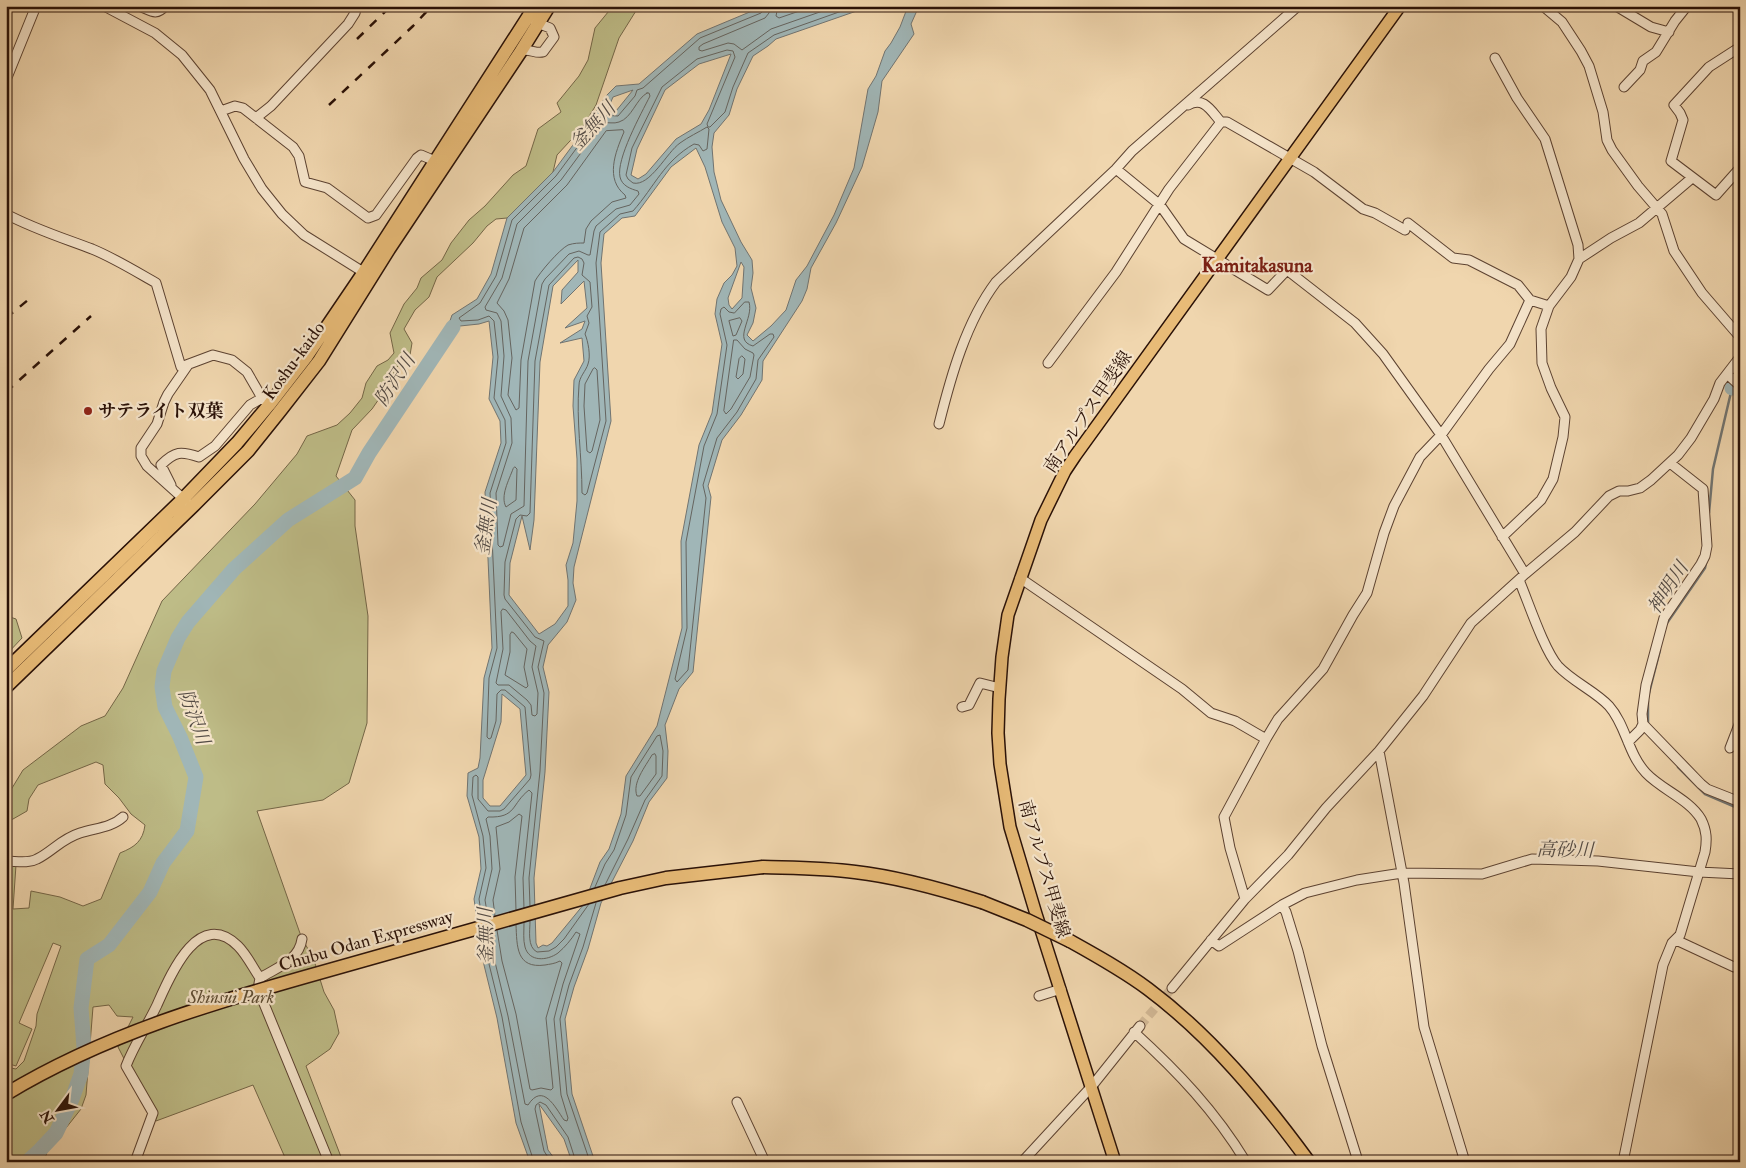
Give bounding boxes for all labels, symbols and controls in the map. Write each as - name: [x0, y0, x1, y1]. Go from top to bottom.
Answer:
- water label: 釜無川: [565, 95, 622, 155]
- district label: Kamitakasuna: [1202, 253, 1313, 278]
- street label: Koshu-kaido: [258, 317, 330, 405]
- street label: 南アルプス甲斐線: [1039, 346, 1137, 478]
- water label: 防沢川: [369, 348, 422, 410]
- place label: サテライト双葉: [98, 400, 223, 423]
- marker: サテライト双葉: [82, 405, 94, 417]
- water label: 釜無川: [470, 495, 502, 557]
- water label: 神明川: [1642, 556, 1695, 618]
- water label: 防沢川: [173, 686, 216, 750]
- street label: 南アルプス甲斐線: [1013, 797, 1075, 941]
- water label: 高砂川: [1536, 838, 1596, 863]
- street label: Chubu Odan Expressway: [276, 905, 457, 977]
- water label: 釜無川: [473, 905, 498, 965]
- park label: Shinsui Park: [187, 986, 274, 1009]
- north arrow: [32, 1086, 82, 1136]
- text: N: [37, 1106, 58, 1127]

